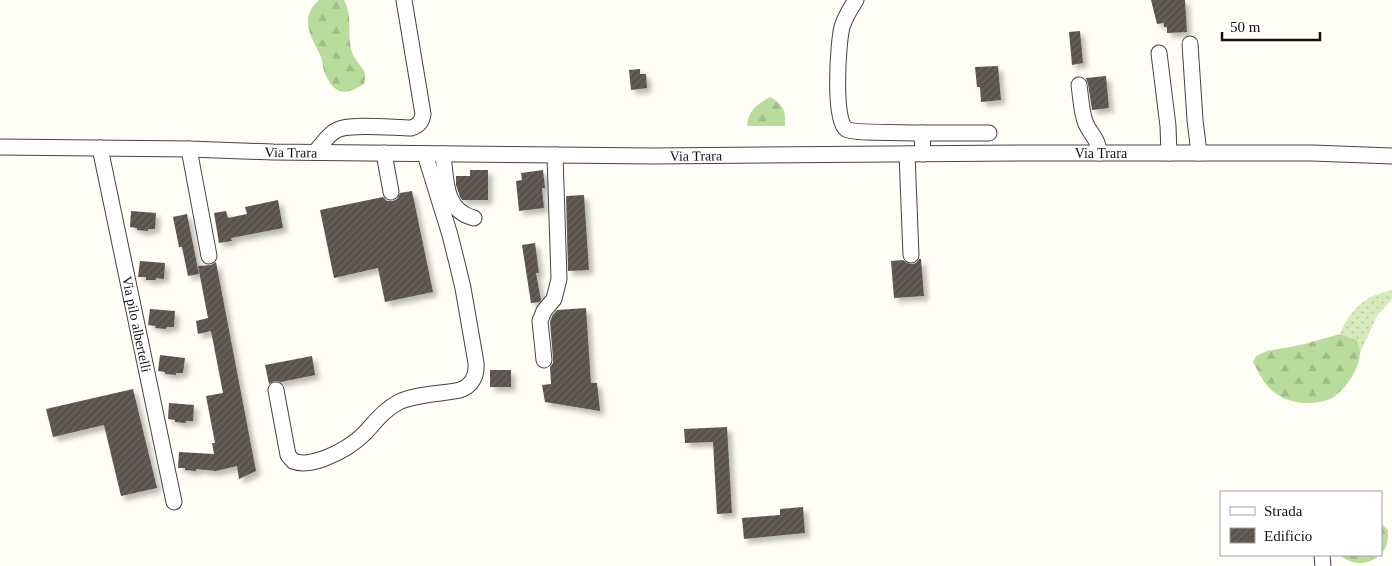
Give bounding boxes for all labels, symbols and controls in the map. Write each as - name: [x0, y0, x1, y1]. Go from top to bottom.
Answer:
- scale bar: [1222, 10, 1320, 42]
- text: 50 m: [1230, 19, 1261, 35]
- street label: Via Trara: [264, 144, 318, 160]
- street label: Via Trara: [1075, 146, 1128, 161]
- street label: Via Trara: [670, 148, 723, 163]
- street label: Via pilo albertelli: [119, 275, 154, 374]
- legend: [1220, 491, 1382, 556]
- text: Strada: [1264, 503, 1303, 519]
- text: Edificio: [1264, 528, 1312, 544]

